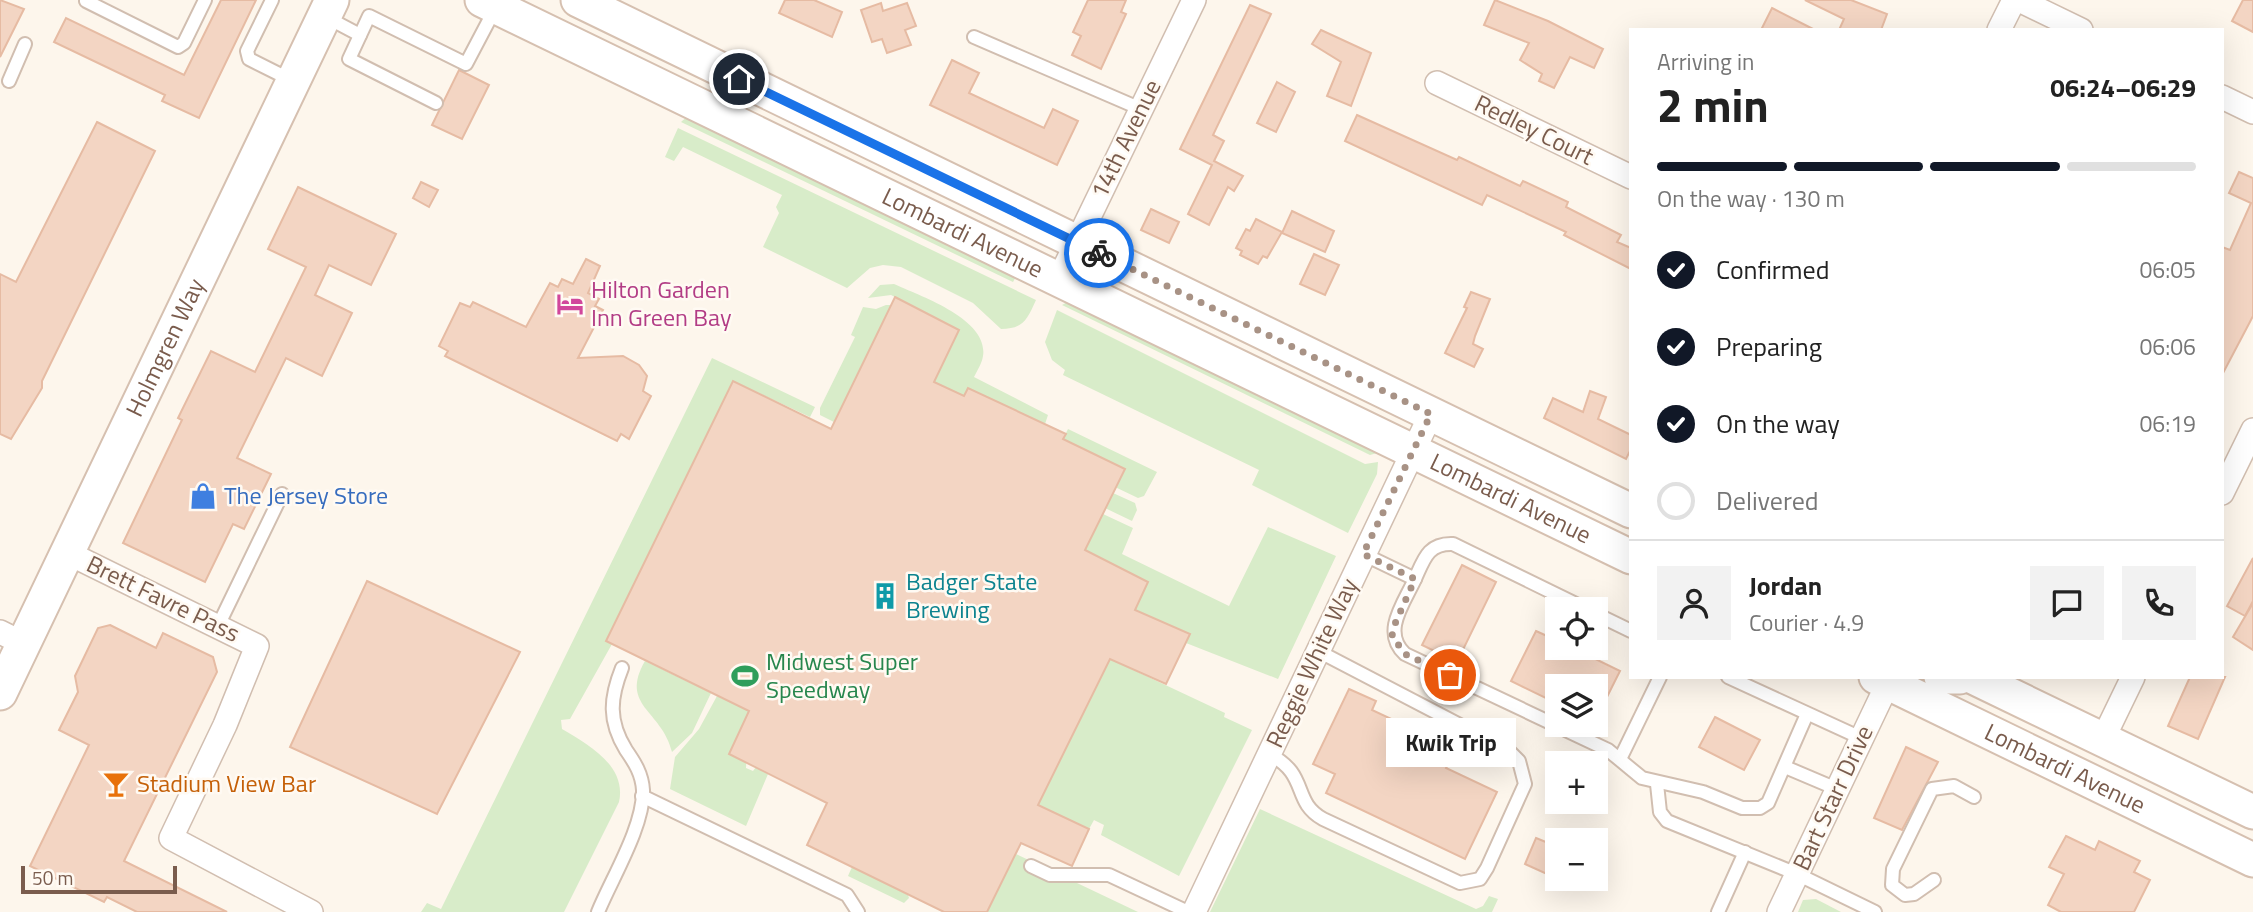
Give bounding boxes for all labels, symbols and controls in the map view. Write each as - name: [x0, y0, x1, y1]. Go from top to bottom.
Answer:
- text: Arriving in: [1657, 44, 1754, 79]
- pin: [709, 49, 769, 109]
- icon: home: [720, 60, 758, 98]
- text: 06:24–06:29: [2050, 68, 2196, 107]
- text: 2 min: [1657, 70, 1769, 140]
- street label: 14th Avenue: [1081, 73, 1169, 204]
- street label: Redley Court: [1469, 85, 1601, 174]
- street label: Lombardi Avenue: [876, 178, 1050, 286]
- text: On the way · 130 m: [1657, 181, 1845, 216]
- courier: [1064, 218, 1134, 288]
- icon: bike: [1080, 234, 1118, 272]
- text: Confirmed: [1716, 250, 1830, 289]
- icon: check: [1657, 251, 1695, 289]
- text: 06:05: [2139, 252, 2196, 287]
- place label: Hilton Garden Inn Green Bay: [591, 271, 732, 335]
- street label: Holmgren Way: [116, 272, 213, 422]
- hotel icon: Hilton Garden Inn Green Bay: [555, 289, 585, 319]
- text: Preparing: [1716, 327, 1822, 366]
- icon: check: [1657, 328, 1695, 366]
- text: 06:06: [2139, 329, 2196, 364]
- text: On the way: [1716, 404, 1840, 443]
- icon: check: [1657, 405, 1695, 443]
- text: 06:19: [2139, 406, 2196, 441]
- street label: Lombardi Avenue: [1424, 443, 1598, 552]
- place label: The Jersey Store: [224, 477, 388, 513]
- shop icon: The Jersey Store: [188, 481, 218, 511]
- text: Delivered: [1716, 481, 1819, 520]
- street label: Brett Favre Pass: [81, 545, 246, 651]
- place label: Badger State Brewing: [906, 563, 1037, 627]
- button: person: [1657, 566, 1731, 640]
- text: Jordan: [1749, 566, 1822, 605]
- button: chat: [2030, 566, 2104, 640]
- button: phone: [2122, 566, 2196, 640]
- street label: Reggie White Way: [1256, 571, 1366, 753]
- building icon: Badger State Brewing: [870, 581, 900, 611]
- map controls: [1545, 597, 1608, 891]
- button: locate: [1545, 597, 1608, 660]
- text: Courier · 4.9: [1749, 605, 1864, 640]
- place label: Midwest Super Speedway: [766, 643, 918, 707]
- pin: [1420, 645, 1480, 705]
- icon: bag: [1431, 656, 1469, 694]
- sports icon: Midwest Super Speedway: [730, 661, 760, 691]
- button: layers: [1545, 674, 1608, 737]
- street label: Lombardi Avenue: [1979, 713, 2152, 822]
- callout: Kwik Trip: [1385, 717, 1515, 766]
- street label: Bart Starr Drive: [1783, 719, 1881, 876]
- text: Kwik Trip: [1405, 725, 1497, 760]
- button: +: [1545, 751, 1608, 814]
- place label: Stadium View Bar: [137, 765, 316, 801]
- bar icon: Stadium View Bar: [101, 769, 131, 799]
- button: −: [1545, 828, 1608, 891]
- scale bar: [21, 863, 177, 895]
- text: 50 m: [32, 863, 73, 892]

